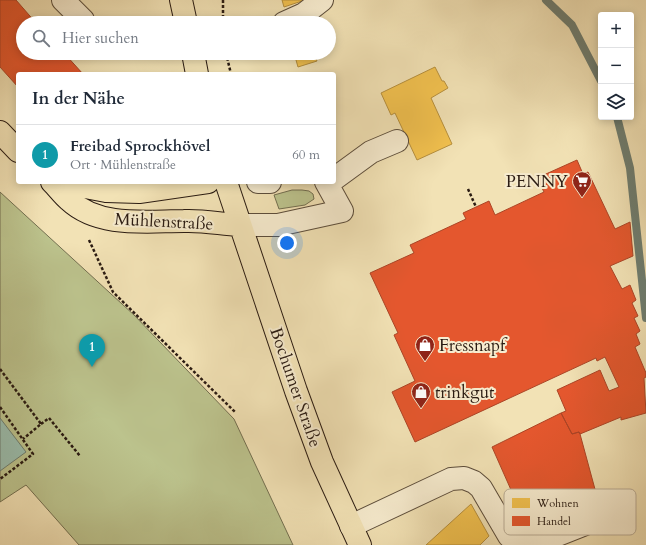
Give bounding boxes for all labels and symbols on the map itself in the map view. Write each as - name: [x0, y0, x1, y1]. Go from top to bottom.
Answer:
- place label: PENNY: [506, 170, 568, 193]
- supermarket icon: PENNY: [571, 170, 593, 198]
- street label: Mühlenstraße: [114, 207, 214, 236]
- your location: [277, 233, 297, 253]
- street label: Bochumer Straße: [264, 324, 327, 450]
- pin: 1: [79, 334, 105, 367]
- shop icon: Fressnapf: [414, 334, 436, 362]
- place label: Fressnapf: [439, 334, 508, 357]
- shop icon: trinkgut: [410, 381, 432, 409]
- place label: trinkgut: [435, 381, 495, 404]
- legend: [504, 489, 636, 535]
- text: Wohnen: [536, 496, 579, 511]
- text: Handel: [537, 514, 571, 529]

